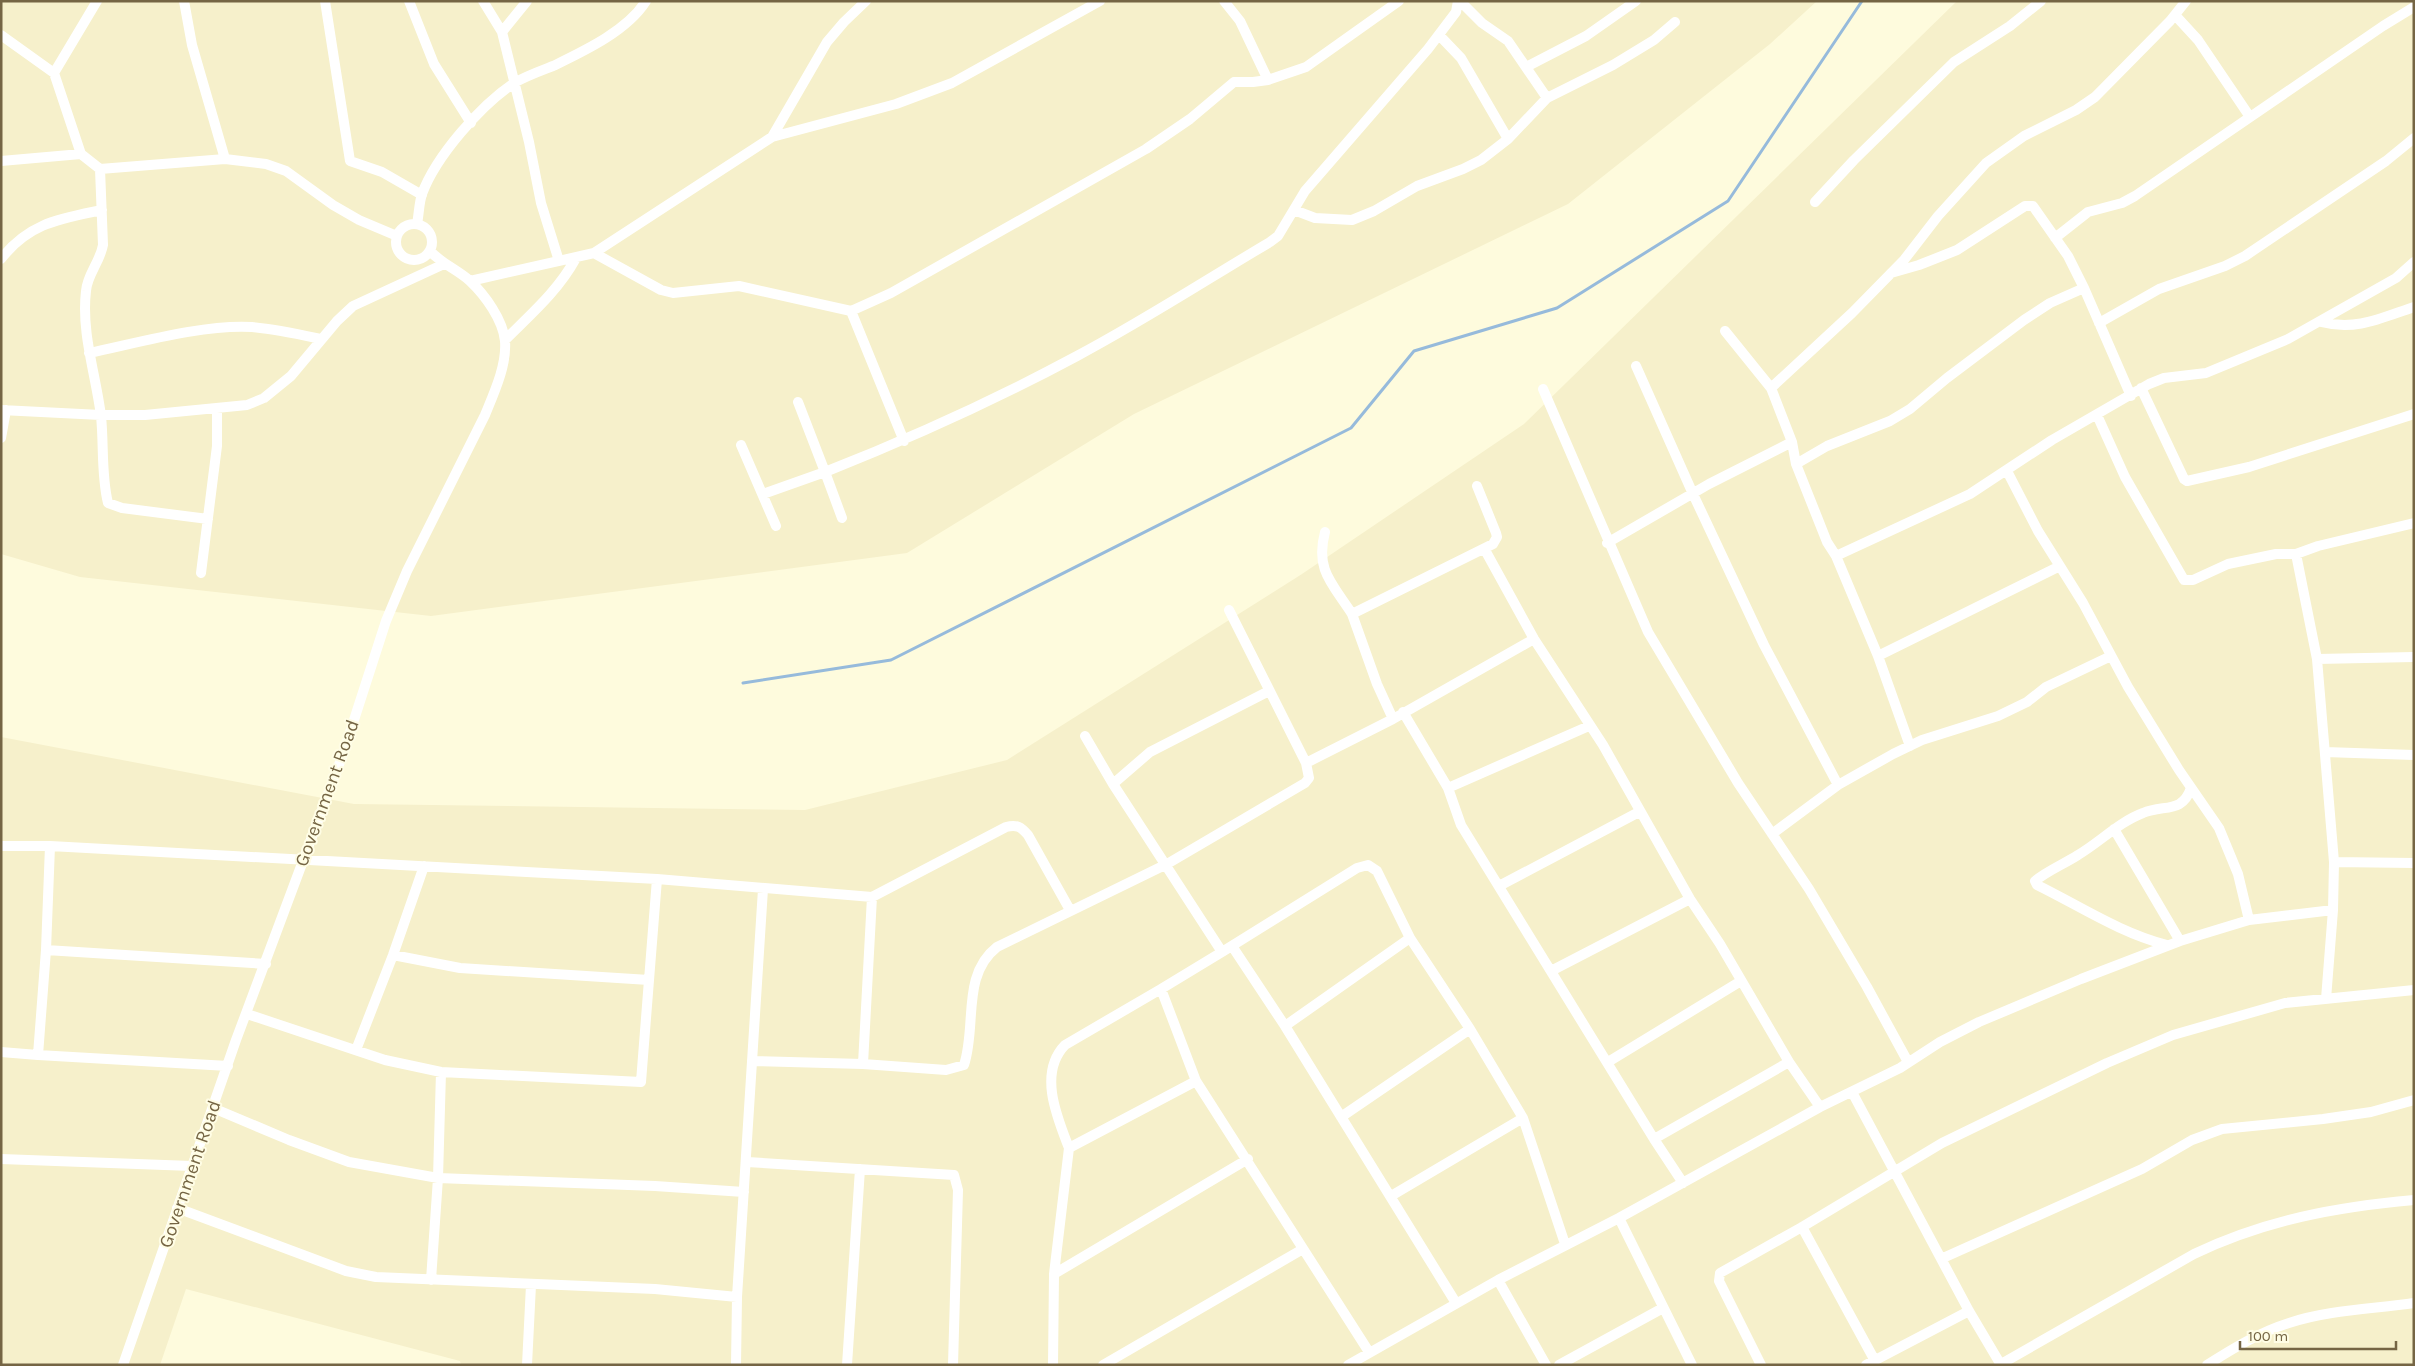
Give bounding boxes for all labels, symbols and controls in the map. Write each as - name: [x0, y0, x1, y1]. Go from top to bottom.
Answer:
- street label: Government Road: [290, 717, 364, 869]
- street label: Government Road: [154, 1097, 226, 1251]
- scale bar: [2240, 1318, 2396, 1350]
- text: 100 m: [2248, 1327, 2288, 1345]

